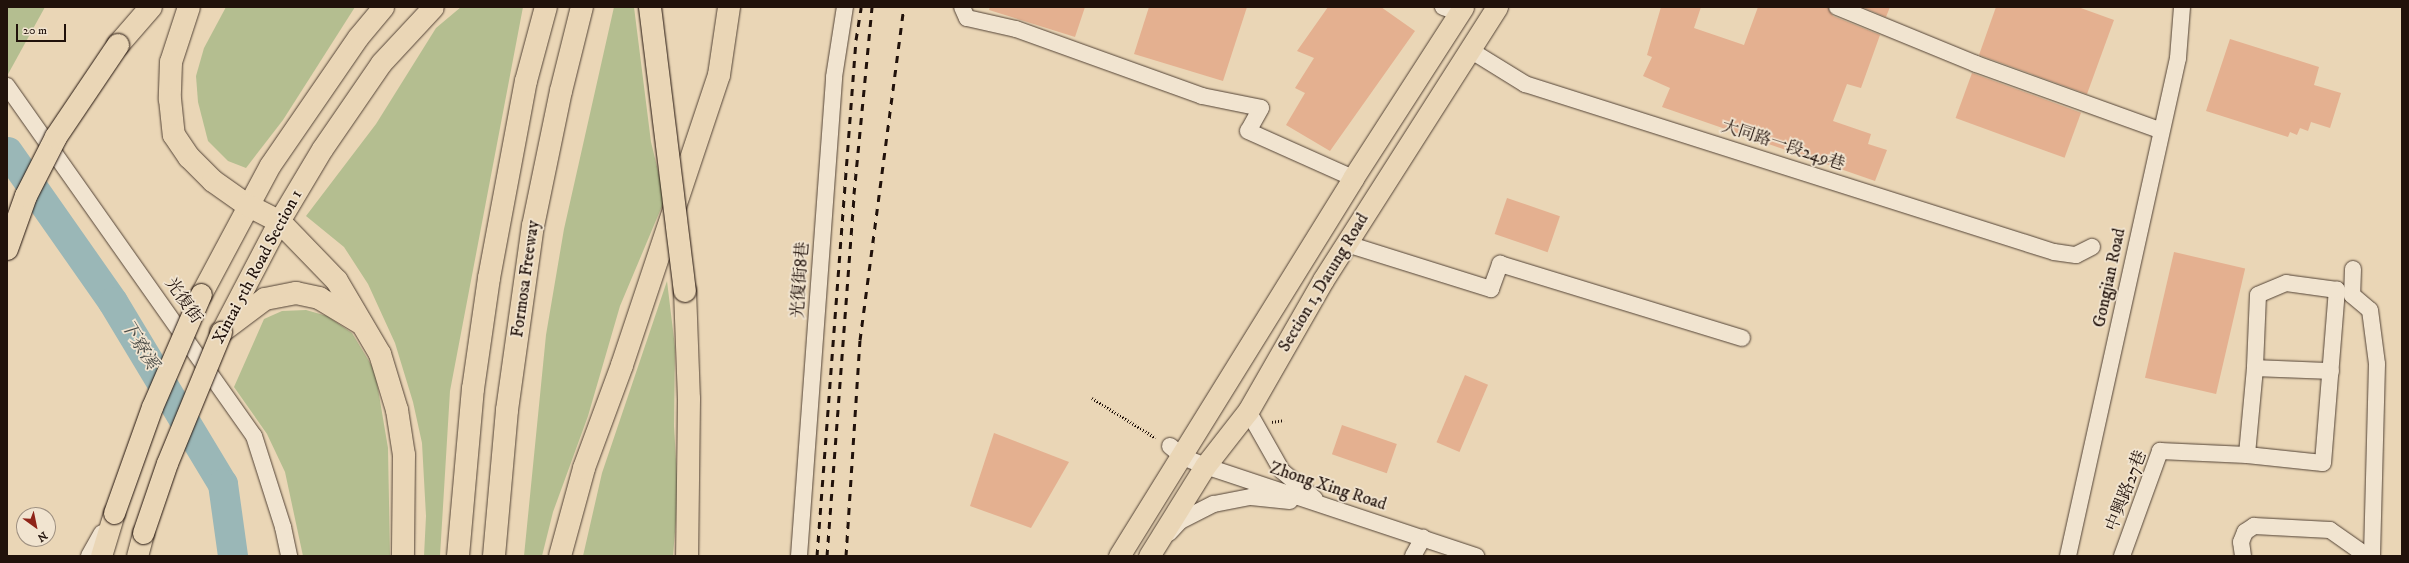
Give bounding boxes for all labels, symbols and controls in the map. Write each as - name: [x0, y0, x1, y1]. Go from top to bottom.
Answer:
- scale bar: [18, 16, 68, 42]
- text: 20 m: [23, 23, 47, 38]
- street label: 大同路一段249巷: [1719, 116, 1847, 176]
- street label: Xintai 5th Road Section 1: [209, 186, 307, 348]
- street label: Section 1, Datung Road: [1275, 210, 1373, 356]
- street label: Formosa Freeway: [508, 219, 544, 339]
- street label: Gongjian Road: [2090, 227, 2130, 329]
- street label: 光復街8巷: [788, 241, 814, 319]
- street label: 光復街: [160, 274, 206, 328]
- water label: 下寮溪: [116, 316, 162, 374]
- street label: 中興路27巷: [2102, 448, 2152, 534]
- street label: Zhong Xing Road: [1267, 459, 1389, 515]
- north arrow: [16, 507, 56, 547]
- text: N: [34, 528, 50, 545]

